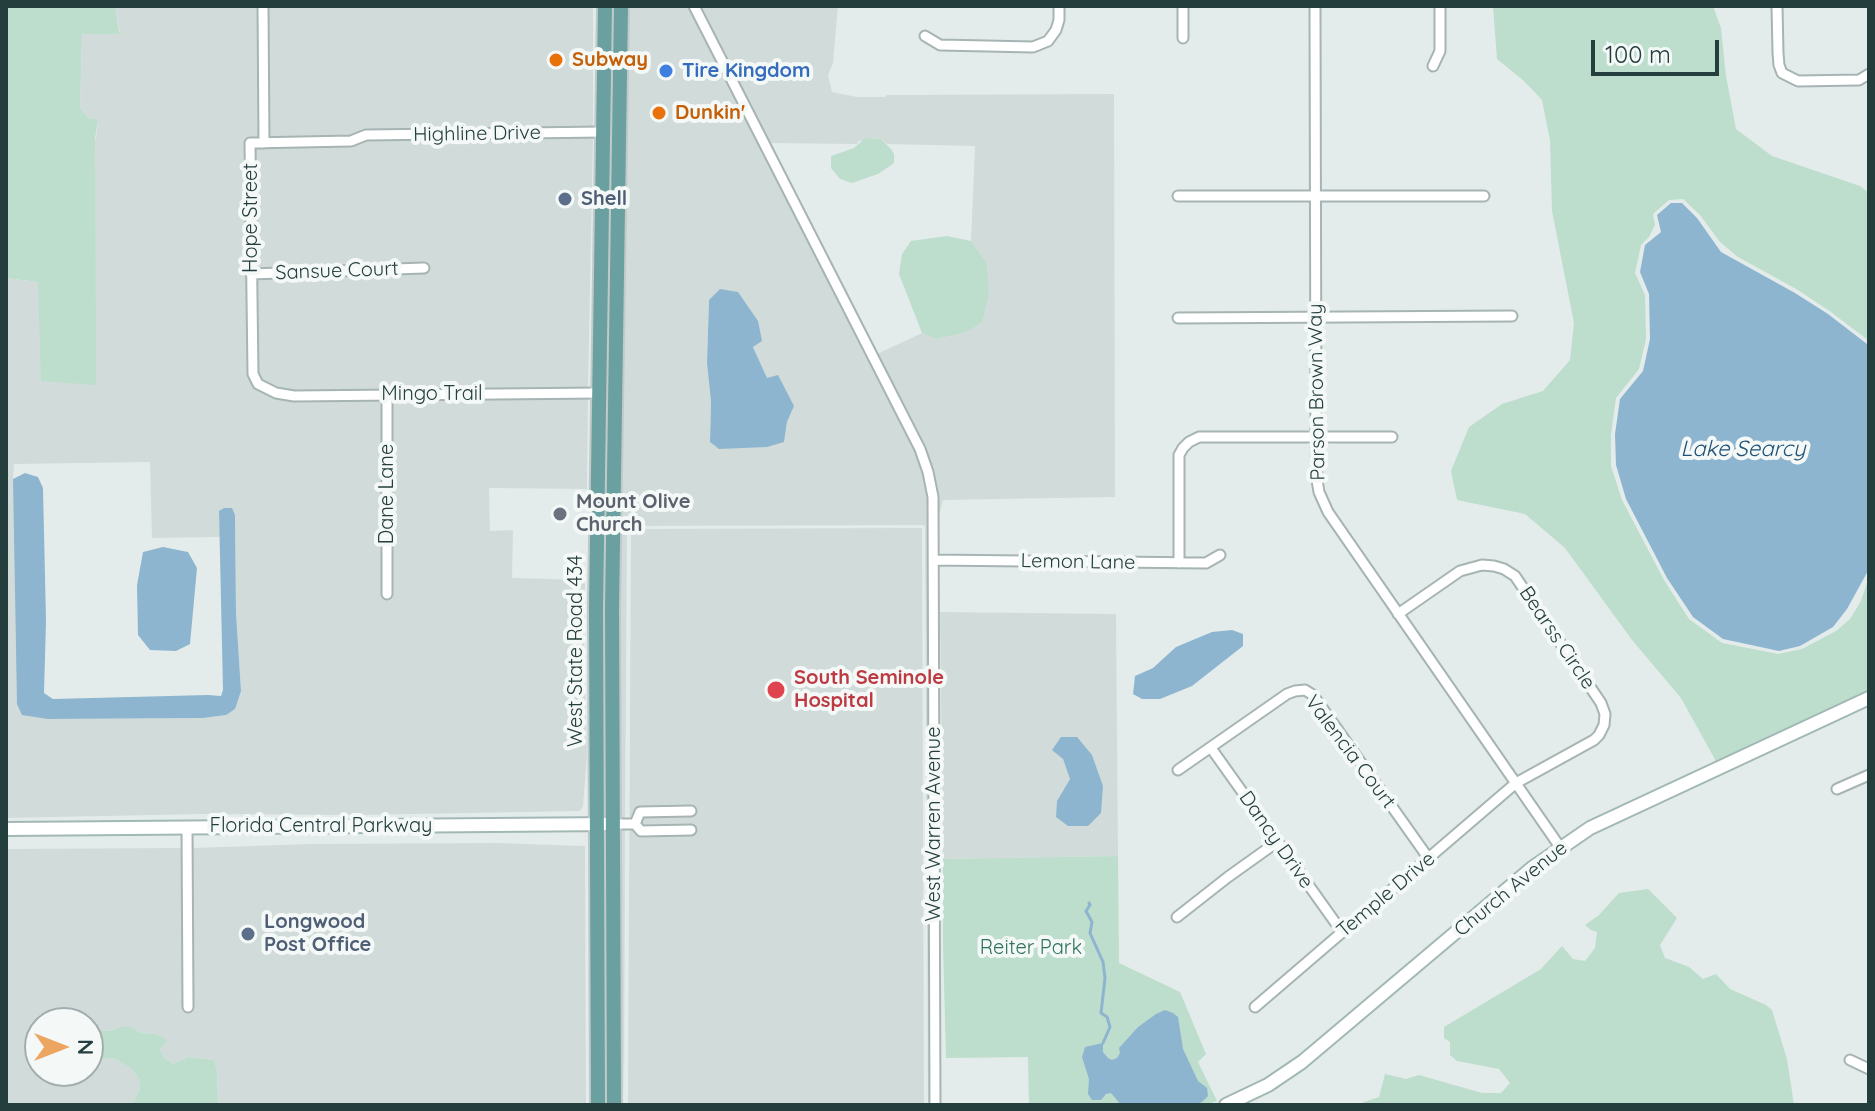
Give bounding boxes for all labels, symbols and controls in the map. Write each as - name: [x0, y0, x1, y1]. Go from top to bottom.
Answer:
- scale bar: [1595, 24, 1723, 74]
- text: 100 m: [1605, 39, 1671, 69]
- place label: Subway: [572, 48, 648, 72]
- marker: Subway: [547, 51, 565, 69]
- place label: Tire Kingdom: [682, 59, 810, 83]
- marker: Tire Kingdom: [657, 62, 675, 80]
- place label: Dunkin': [675, 101, 745, 125]
- marker: Dunkin': [650, 104, 668, 122]
- street label: Highline Drive: [413, 121, 541, 147]
- street label: Hope Street: [239, 163, 263, 273]
- place label: Shell: [581, 187, 627, 211]
- marker: Shell: [556, 190, 574, 208]
- street label: Sansue Court: [275, 257, 399, 285]
- street label: Parson Brown Way: [1303, 303, 1331, 481]
- street label: Mingo Trail: [381, 382, 483, 406]
- water label: Lake Searcy: [1681, 436, 1805, 462]
- street label: Dane Lane: [375, 444, 399, 544]
- place label: Mount Olive Church: [576, 490, 691, 537]
- marker: Mount Olive Church: [551, 505, 569, 523]
- street label: Lemon Lane: [1020, 549, 1136, 575]
- street label: West State Road 434: [564, 555, 588, 747]
- street label: Bearss Circle: [1514, 582, 1600, 694]
- place label: South Seminole Hospital: [794, 666, 944, 713]
- marker: South Seminole Hospital: [765, 679, 787, 701]
- street label: Valencia Court: [1300, 691, 1400, 813]
- street label: West Warren Avenue: [922, 727, 946, 921]
- street label: Dancy Drive: [1234, 787, 1318, 893]
- street label: Florida Central Parkway: [210, 814, 432, 838]
- street label: Church Avenue: [1450, 836, 1572, 942]
- street label: Temple Drive: [1332, 847, 1440, 943]
- place label: Longwood Post Office: [264, 910, 371, 957]
- marker: Longwood Post Office: [239, 925, 257, 943]
- park label: Reiter Park: [980, 936, 1082, 960]
- north arrow: [24, 1007, 104, 1087]
- text: N: [72, 1039, 100, 1055]

